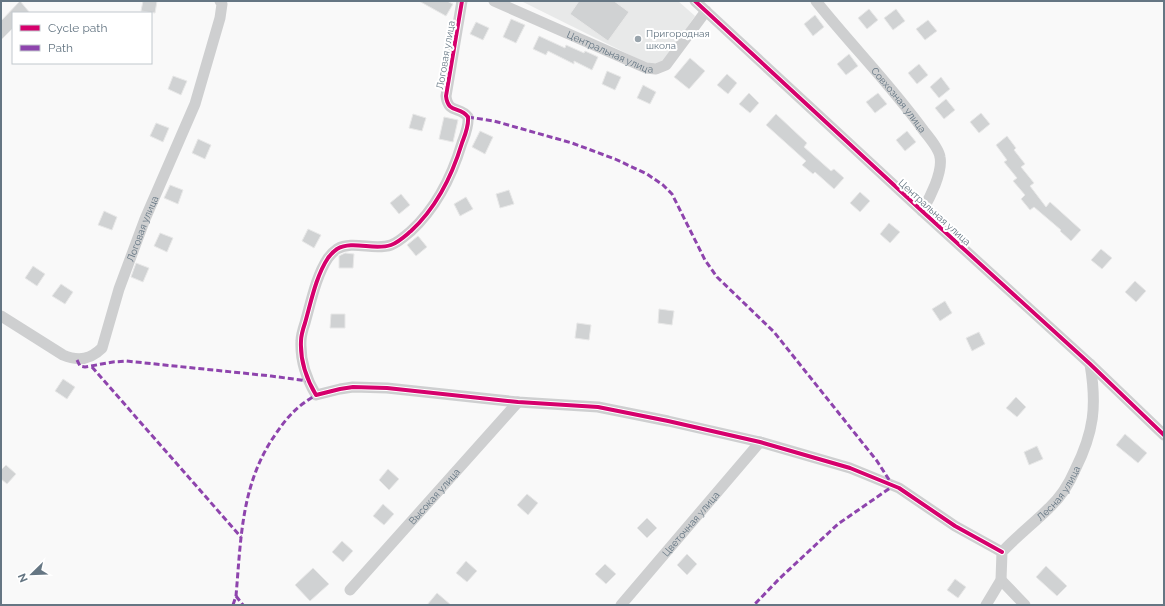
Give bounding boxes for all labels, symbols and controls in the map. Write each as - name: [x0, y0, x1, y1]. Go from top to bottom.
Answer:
- legend: [12, 12, 152, 64]
- street label: Логовая улица: [434, 20, 457, 90]
- text: Cycle path: [48, 21, 107, 35]
- place label: Пригородная школа: [646, 28, 710, 51]
- street label: Центральная улица: [565, 29, 654, 75]
- marker: Пригородная школа: [633, 34, 643, 44]
- text: Path: [48, 41, 73, 55]
- street label: Совхозная улица: [869, 65, 928, 135]
- street label: Центральная улица: [896, 177, 973, 248]
- street label: Логовая улица: [125, 194, 160, 263]
- street label: Лесная улица: [1034, 464, 1082, 523]
- street label: Высокая улица: [406, 466, 462, 527]
- street label: Цветочная улица: [660, 489, 721, 559]
- north arrow: [12, 554, 52, 594]
- text: N: [16, 571, 31, 584]

